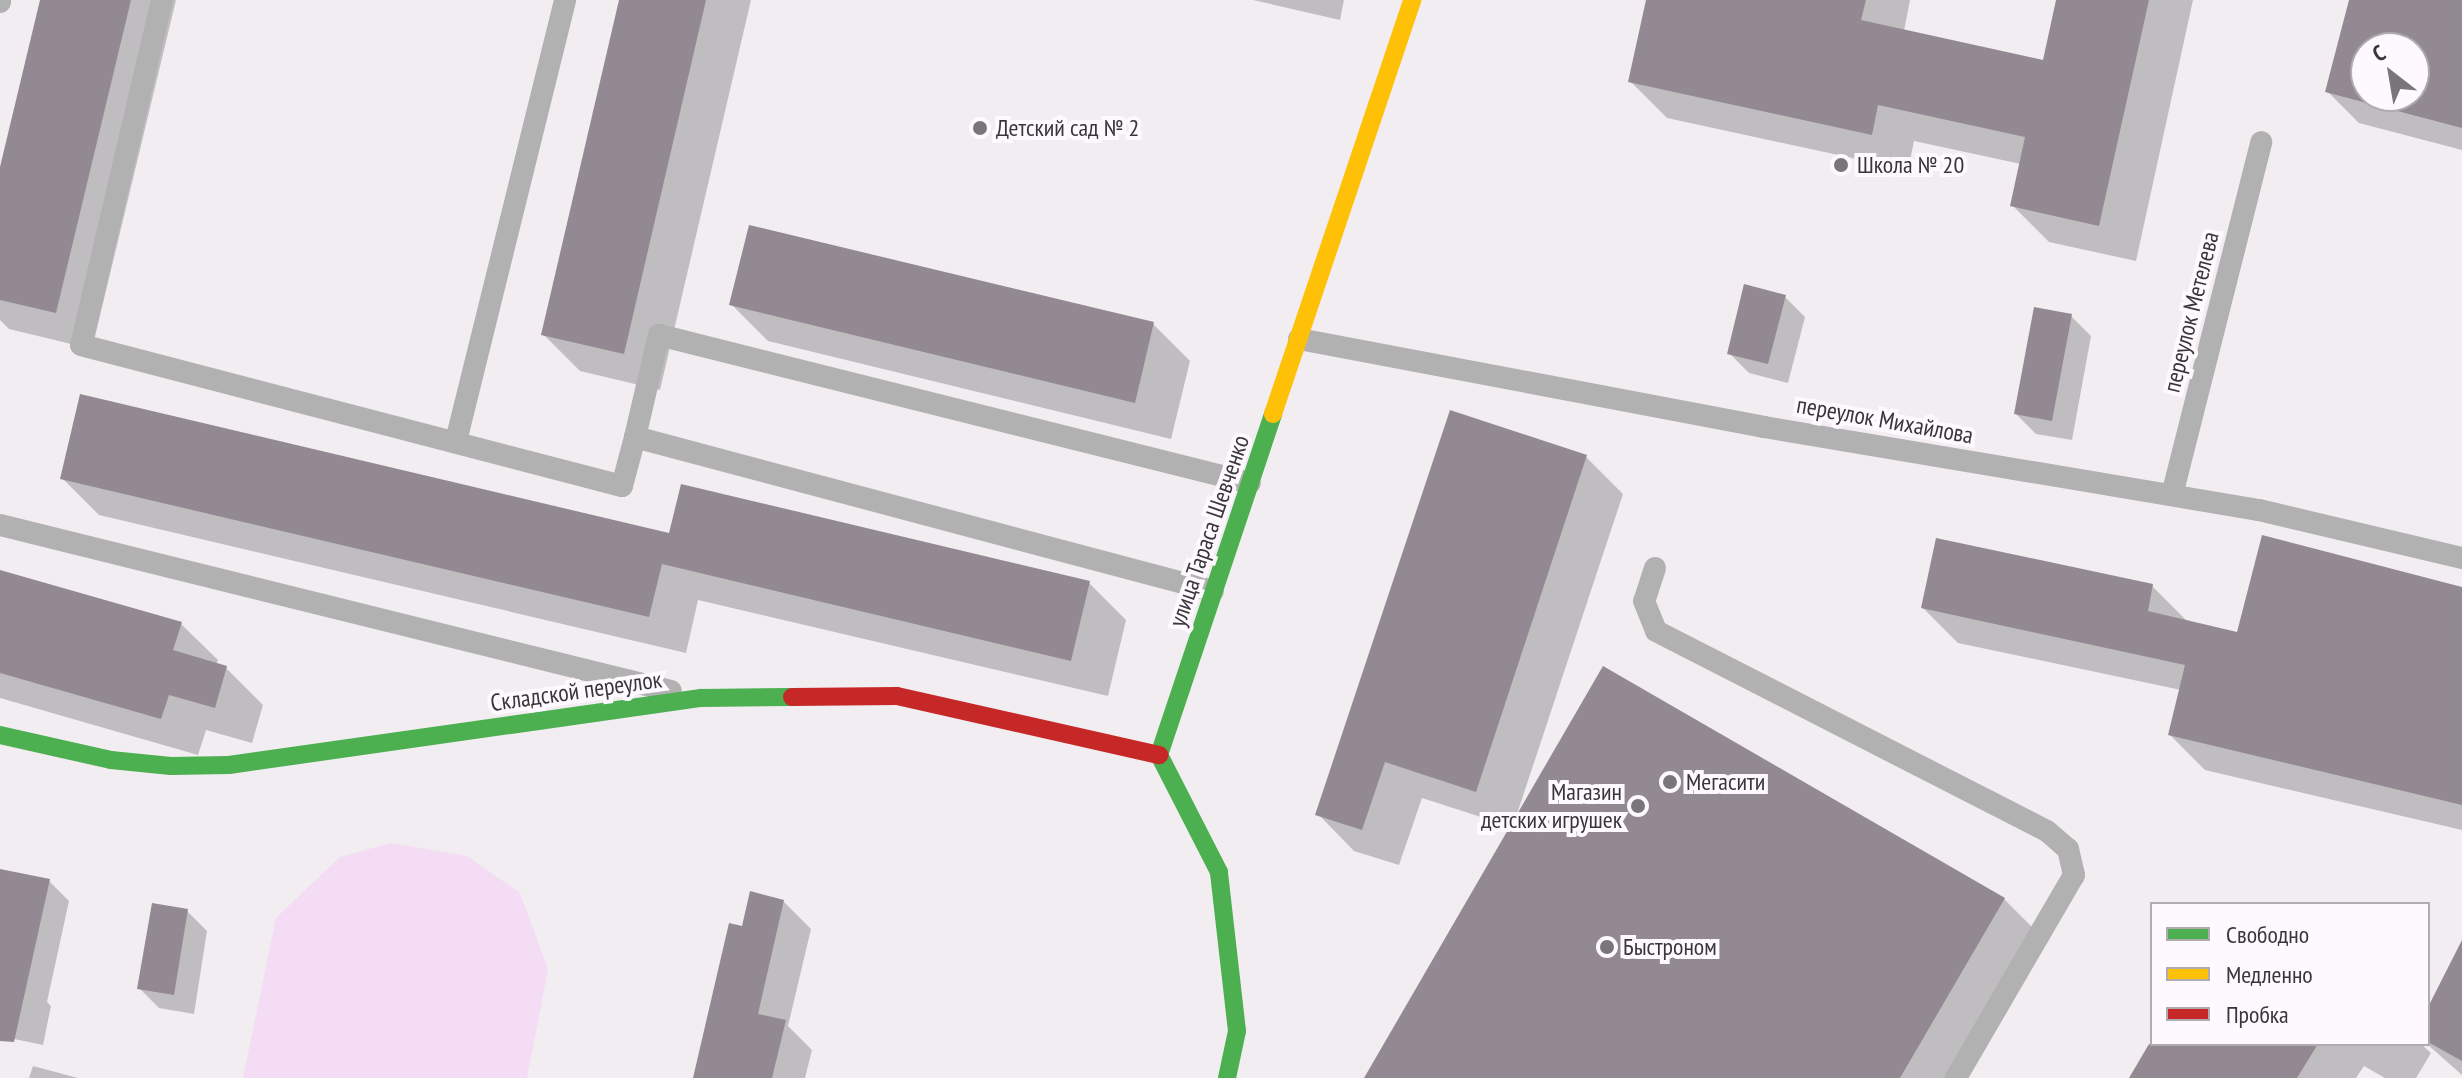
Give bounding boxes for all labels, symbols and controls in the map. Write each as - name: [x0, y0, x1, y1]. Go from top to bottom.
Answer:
- north arrow: [2350, 32, 2430, 112]
- text: С: [2367, 39, 2390, 68]
- place label: Детский сад № 2: [996, 114, 1139, 142]
- marker: Детский сад № 2: [971, 119, 989, 137]
- place label: Школа № 20: [1857, 151, 1964, 179]
- marker: Школа № 20: [1832, 156, 1850, 174]
- street label: переулок Метелева: [2157, 229, 2225, 395]
- street label: переулок Михайлова: [1794, 390, 1976, 450]
- street label: улица Тараса Шевченко: [1163, 431, 1255, 631]
- street label: Складской переулок: [489, 665, 663, 717]
- place label: Мегасити: [1686, 768, 1765, 796]
- marker: Мегасити: [1661, 773, 1679, 791]
- place label: Магазин детских игрушек: [1480, 778, 1622, 834]
- marker: Магазин детских игрушек: [1629, 797, 1647, 815]
- legend: [2150, 902, 2430, 1046]
- text: Свободно: [2226, 919, 2309, 950]
- place label: Быстроном: [1623, 933, 1717, 961]
- marker: Быстроном: [1598, 938, 1616, 956]
- text: Медленно: [2226, 959, 2313, 990]
- text: Пробка: [2226, 999, 2289, 1030]

